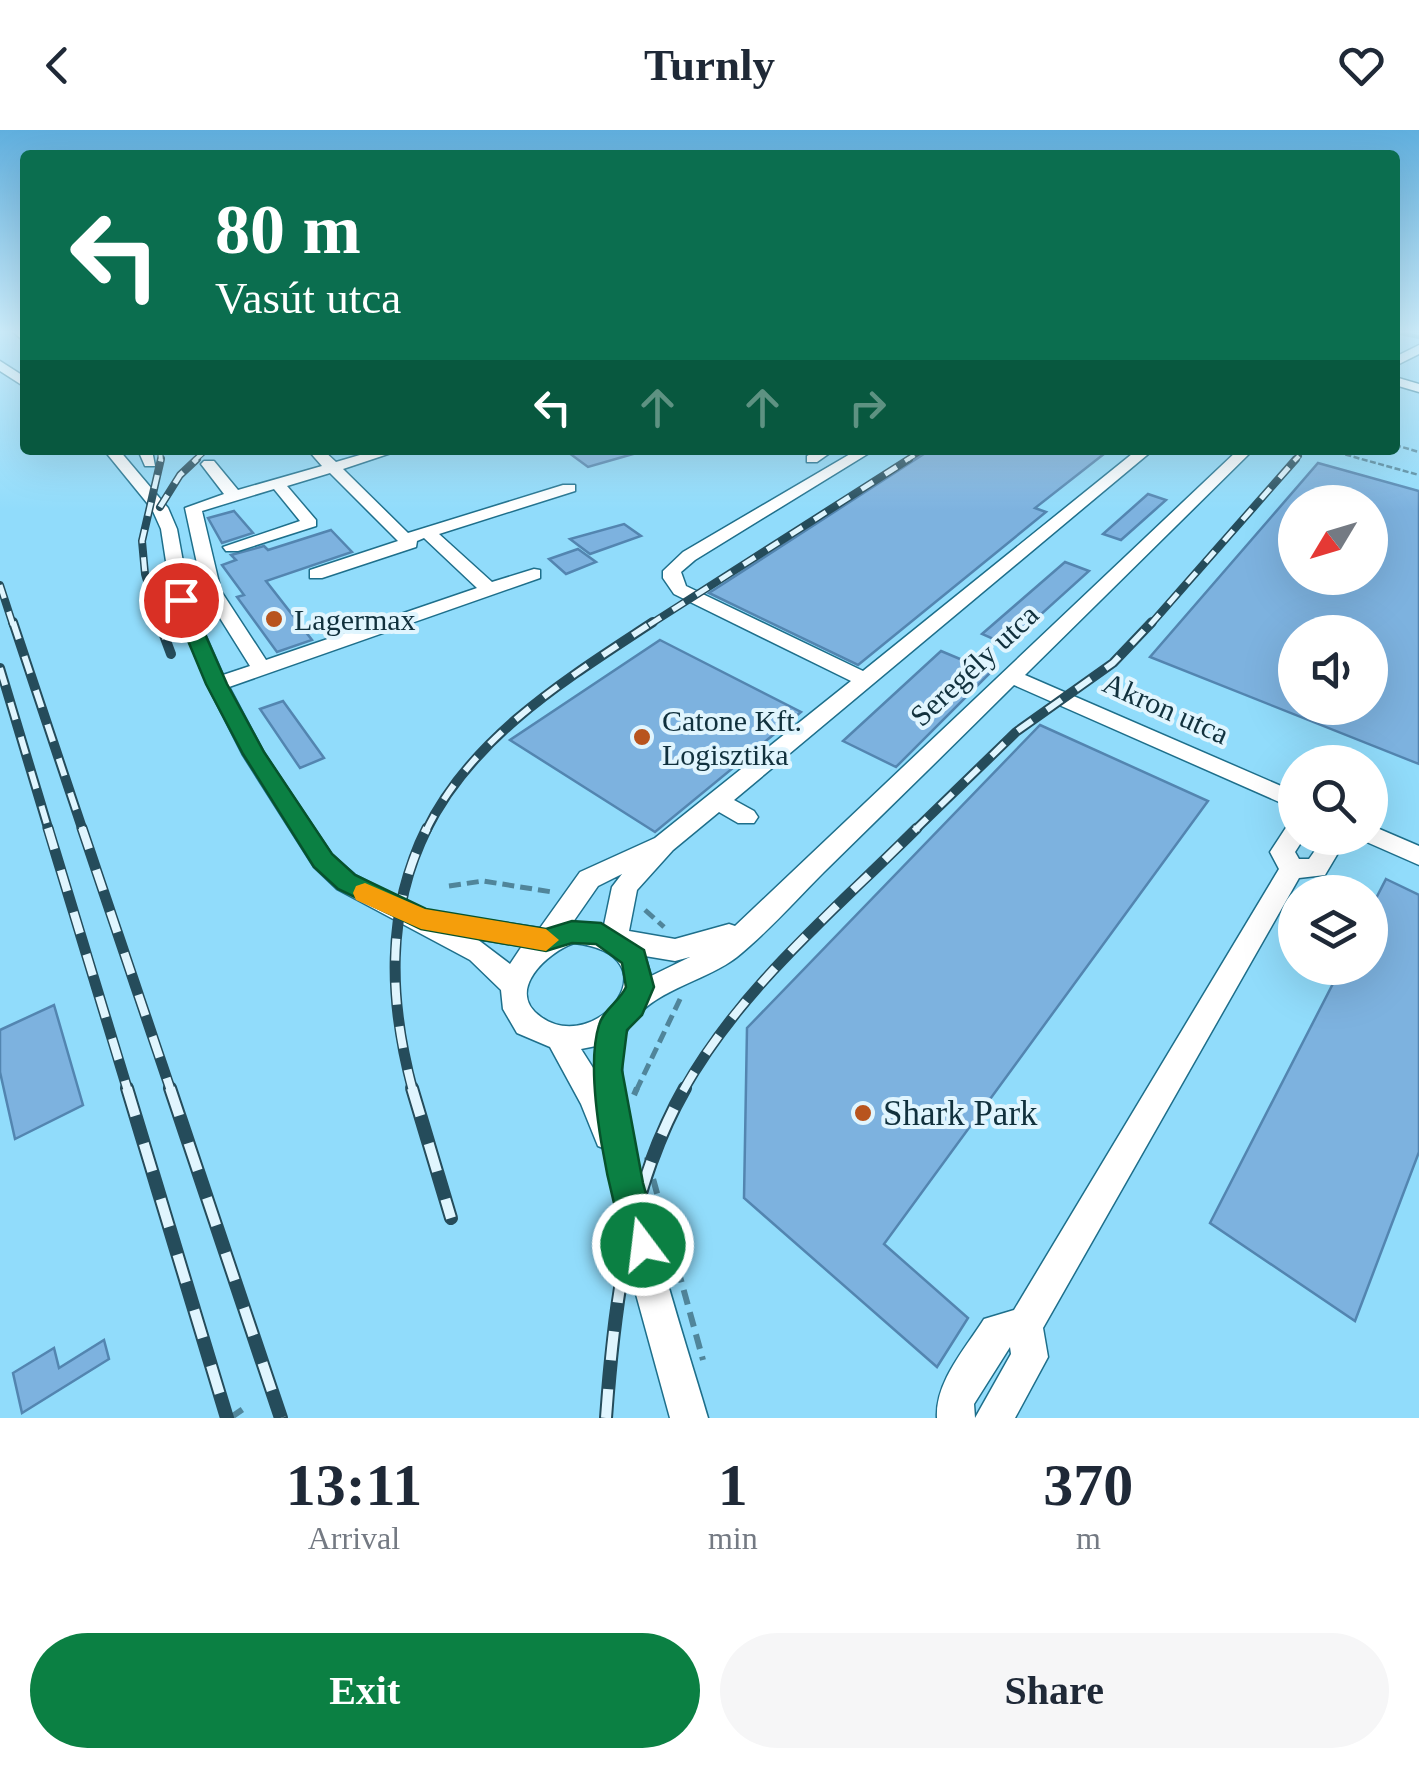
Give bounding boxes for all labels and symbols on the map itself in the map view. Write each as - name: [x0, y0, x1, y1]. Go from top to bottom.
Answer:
- north arrow: [1278, 485, 1388, 595]
- pin: [139, 558, 224, 643]
- street label: Seregély utca: [903, 598, 1045, 732]
- place label: Lagermax: [294, 603, 416, 636]
- marker: Lagermax: [263, 608, 285, 630]
- street label: Akron utca: [1098, 666, 1234, 750]
- place label: Catone Kft. Logisztika: [662, 704, 802, 771]
- marker: Catone Kft. Logisztika: [631, 726, 653, 748]
- place label: Shark Park: [883, 1094, 1038, 1133]
- marker: Shark Park: [852, 1102, 874, 1124]
- position arrow: [591, 1193, 695, 1297]

